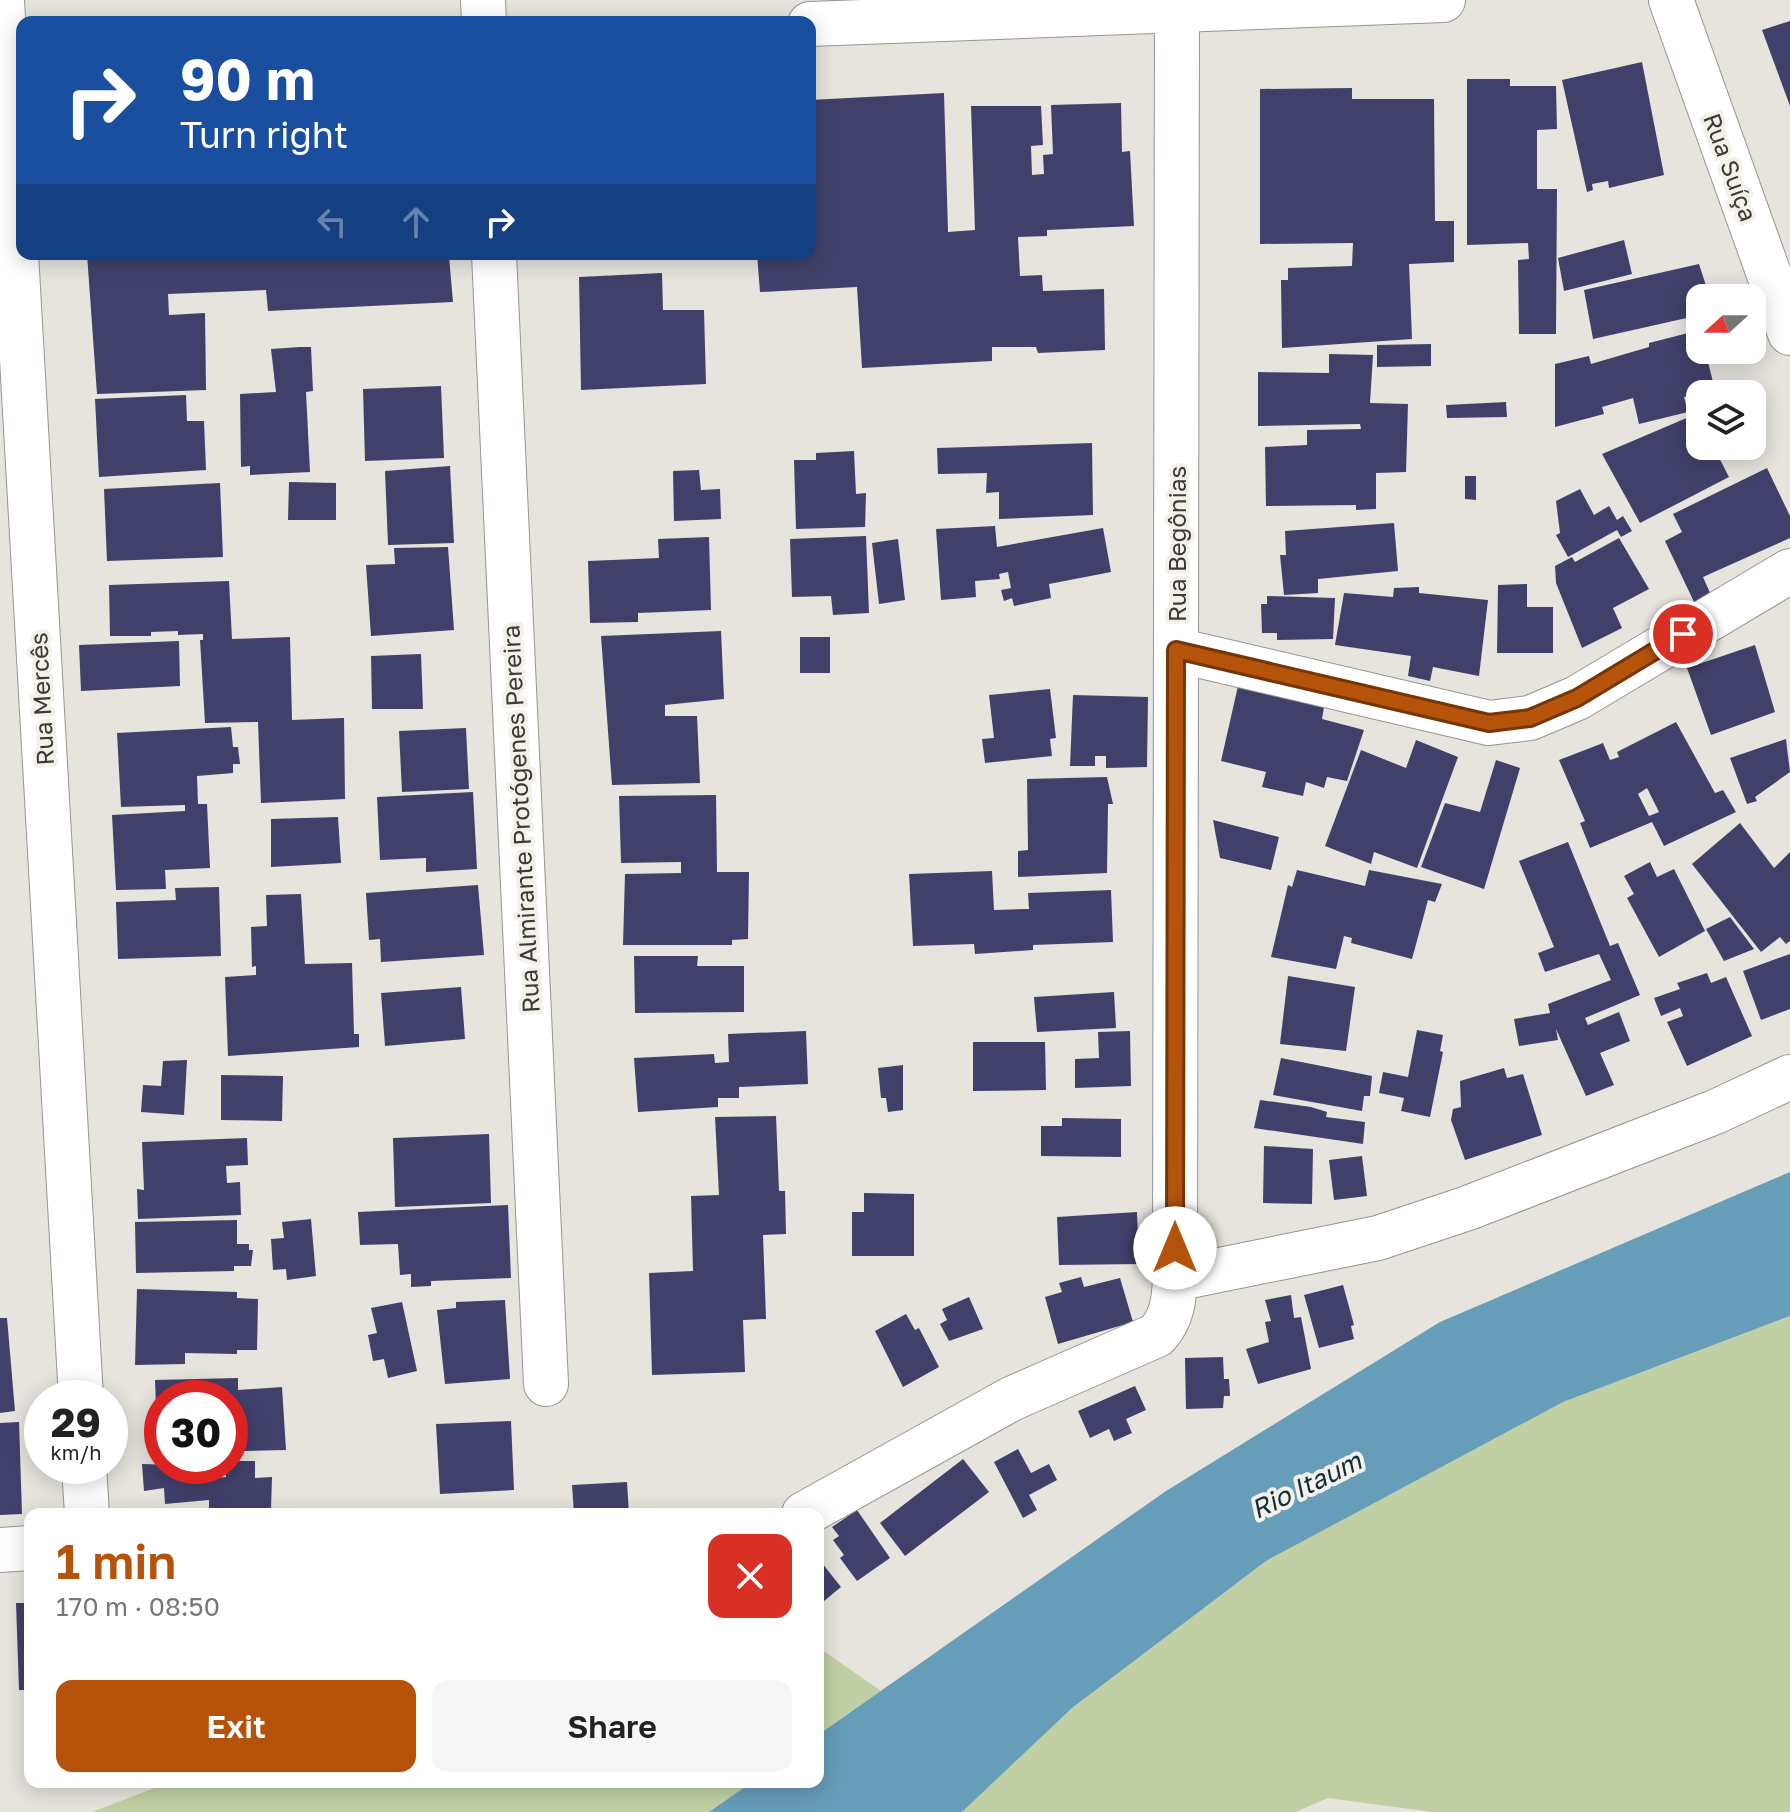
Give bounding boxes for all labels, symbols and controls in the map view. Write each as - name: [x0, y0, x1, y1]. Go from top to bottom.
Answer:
- text: 90 m: [180, 45, 315, 112]
- icon: right: [48, 48, 152, 152]
- street label: Rua Suíça: [1698, 109, 1764, 225]
- text: Turn right: [180, 113, 348, 156]
- icon: left: [310, 200, 354, 244]
- icon: ahead: [394, 200, 438, 244]
- icon: right: [478, 200, 522, 244]
- north arrow: [1686, 284, 1766, 364]
- map controls: [1686, 284, 1766, 460]
- button: layers: [1686, 380, 1766, 460]
- street label: Rua Begônias: [1162, 466, 1191, 622]
- pin: [1649, 600, 1717, 668]
- icon: arrive: [1661, 612, 1705, 656]
- street label: Rua Almirante Protógenes Pereira: [495, 624, 545, 1014]
- street label: Rua Mercês: [23, 632, 59, 766]
- position arrow: [1133, 1206, 1217, 1290]
- speed limit sign: 30: [144, 1380, 248, 1484]
- text: 29: [51, 1398, 101, 1446]
- text: km/h: [51, 1440, 101, 1464]
- water label: Rio Itaum: [1246, 1445, 1367, 1525]
- text: 1 min: [56, 1532, 176, 1590]
- button: close: [708, 1534, 792, 1618]
- text: 170 m · 08:50: [56, 1591, 220, 1622]
- button: Exit: [56, 1680, 416, 1772]
- button: Share: [432, 1680, 792, 1772]

